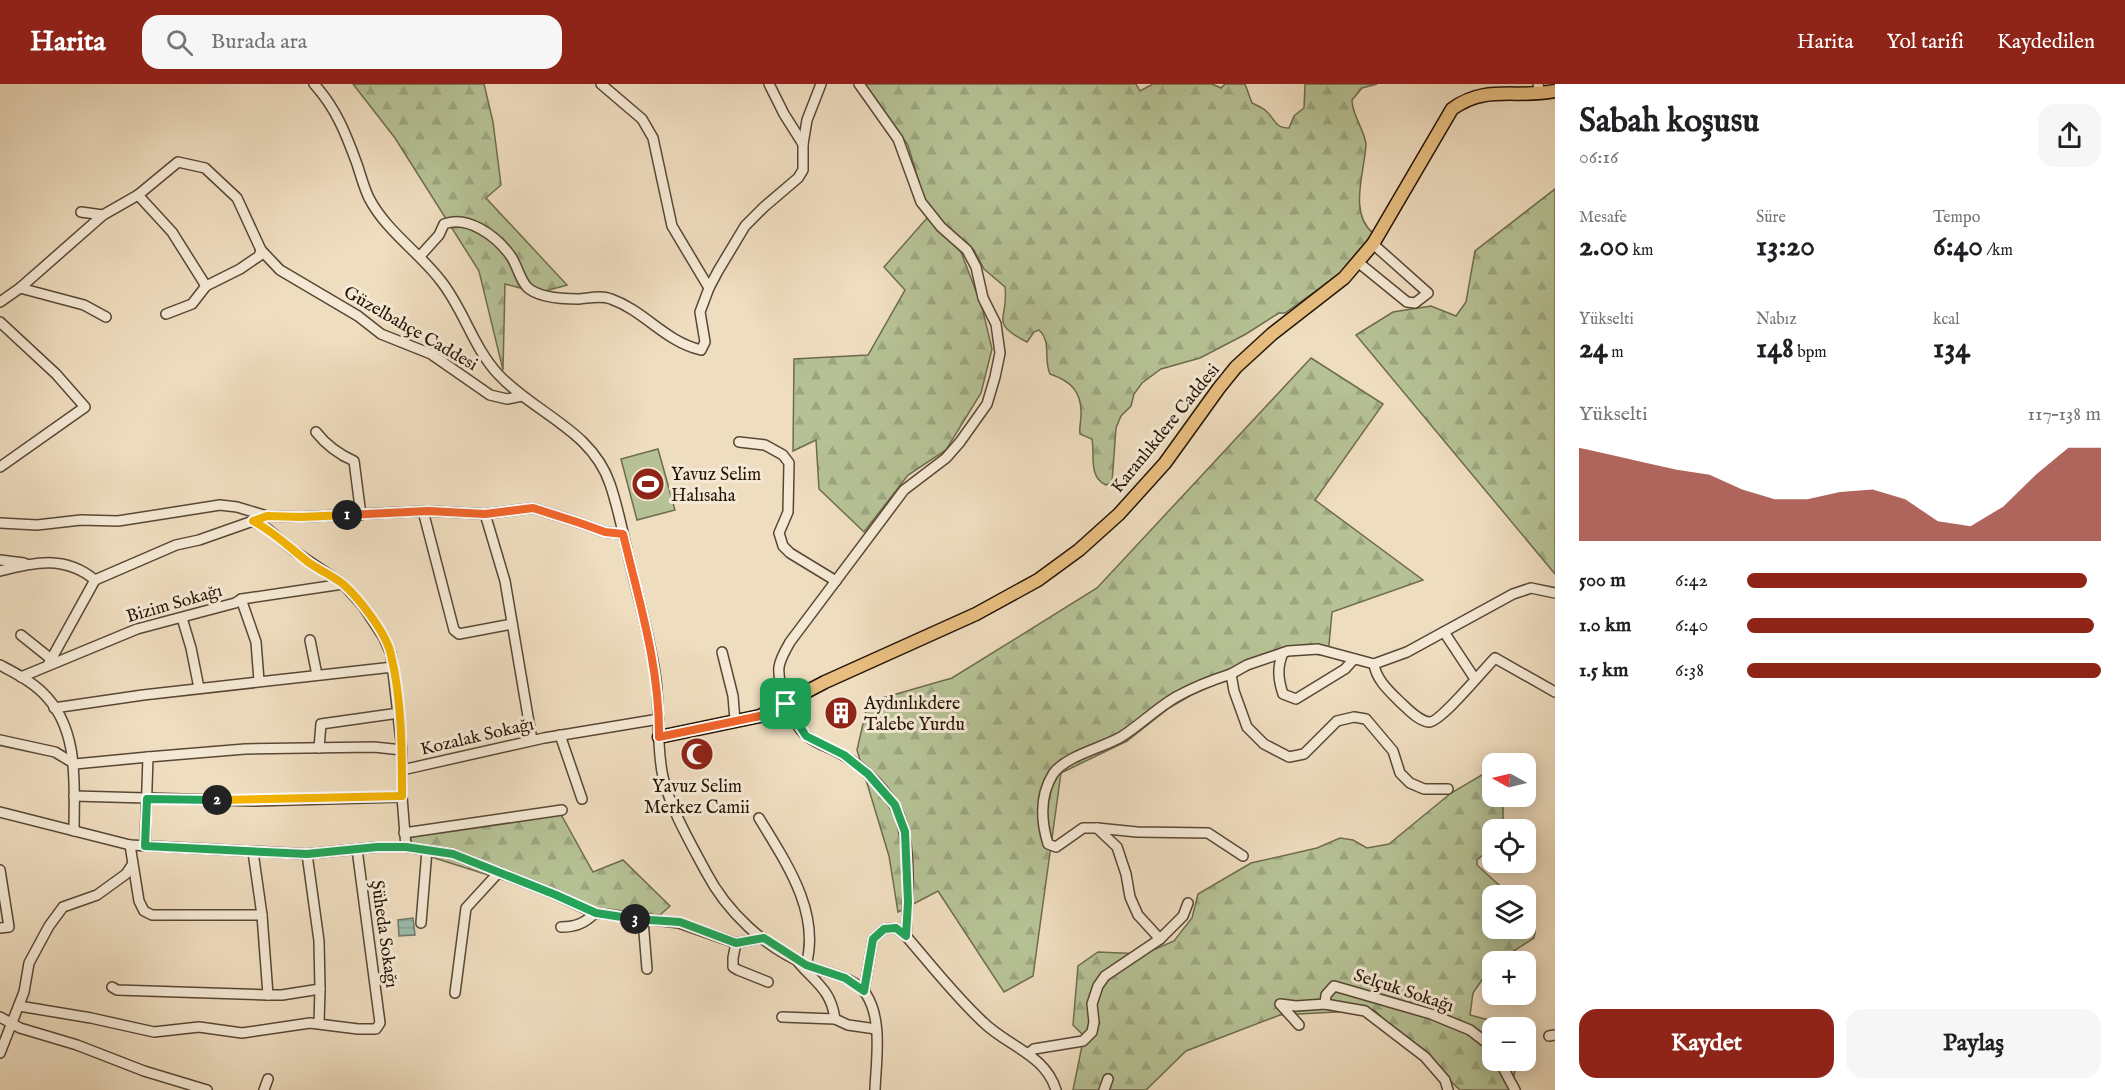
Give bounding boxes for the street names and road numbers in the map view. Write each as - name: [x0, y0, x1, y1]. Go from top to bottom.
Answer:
- street label: Güzelbahçe Caddesi: [339, 282, 482, 377]
- street label: Karanlıkdere Caddesi: [1107, 359, 1226, 498]
- street label: Bizim Sokağı: [124, 580, 225, 629]
- street label: Kozalak Sokağı: [418, 713, 537, 762]
- street label: Şüheda Sokağı: [365, 879, 402, 990]
- street label: Selçuk Sokağı: [1351, 964, 1457, 1018]

